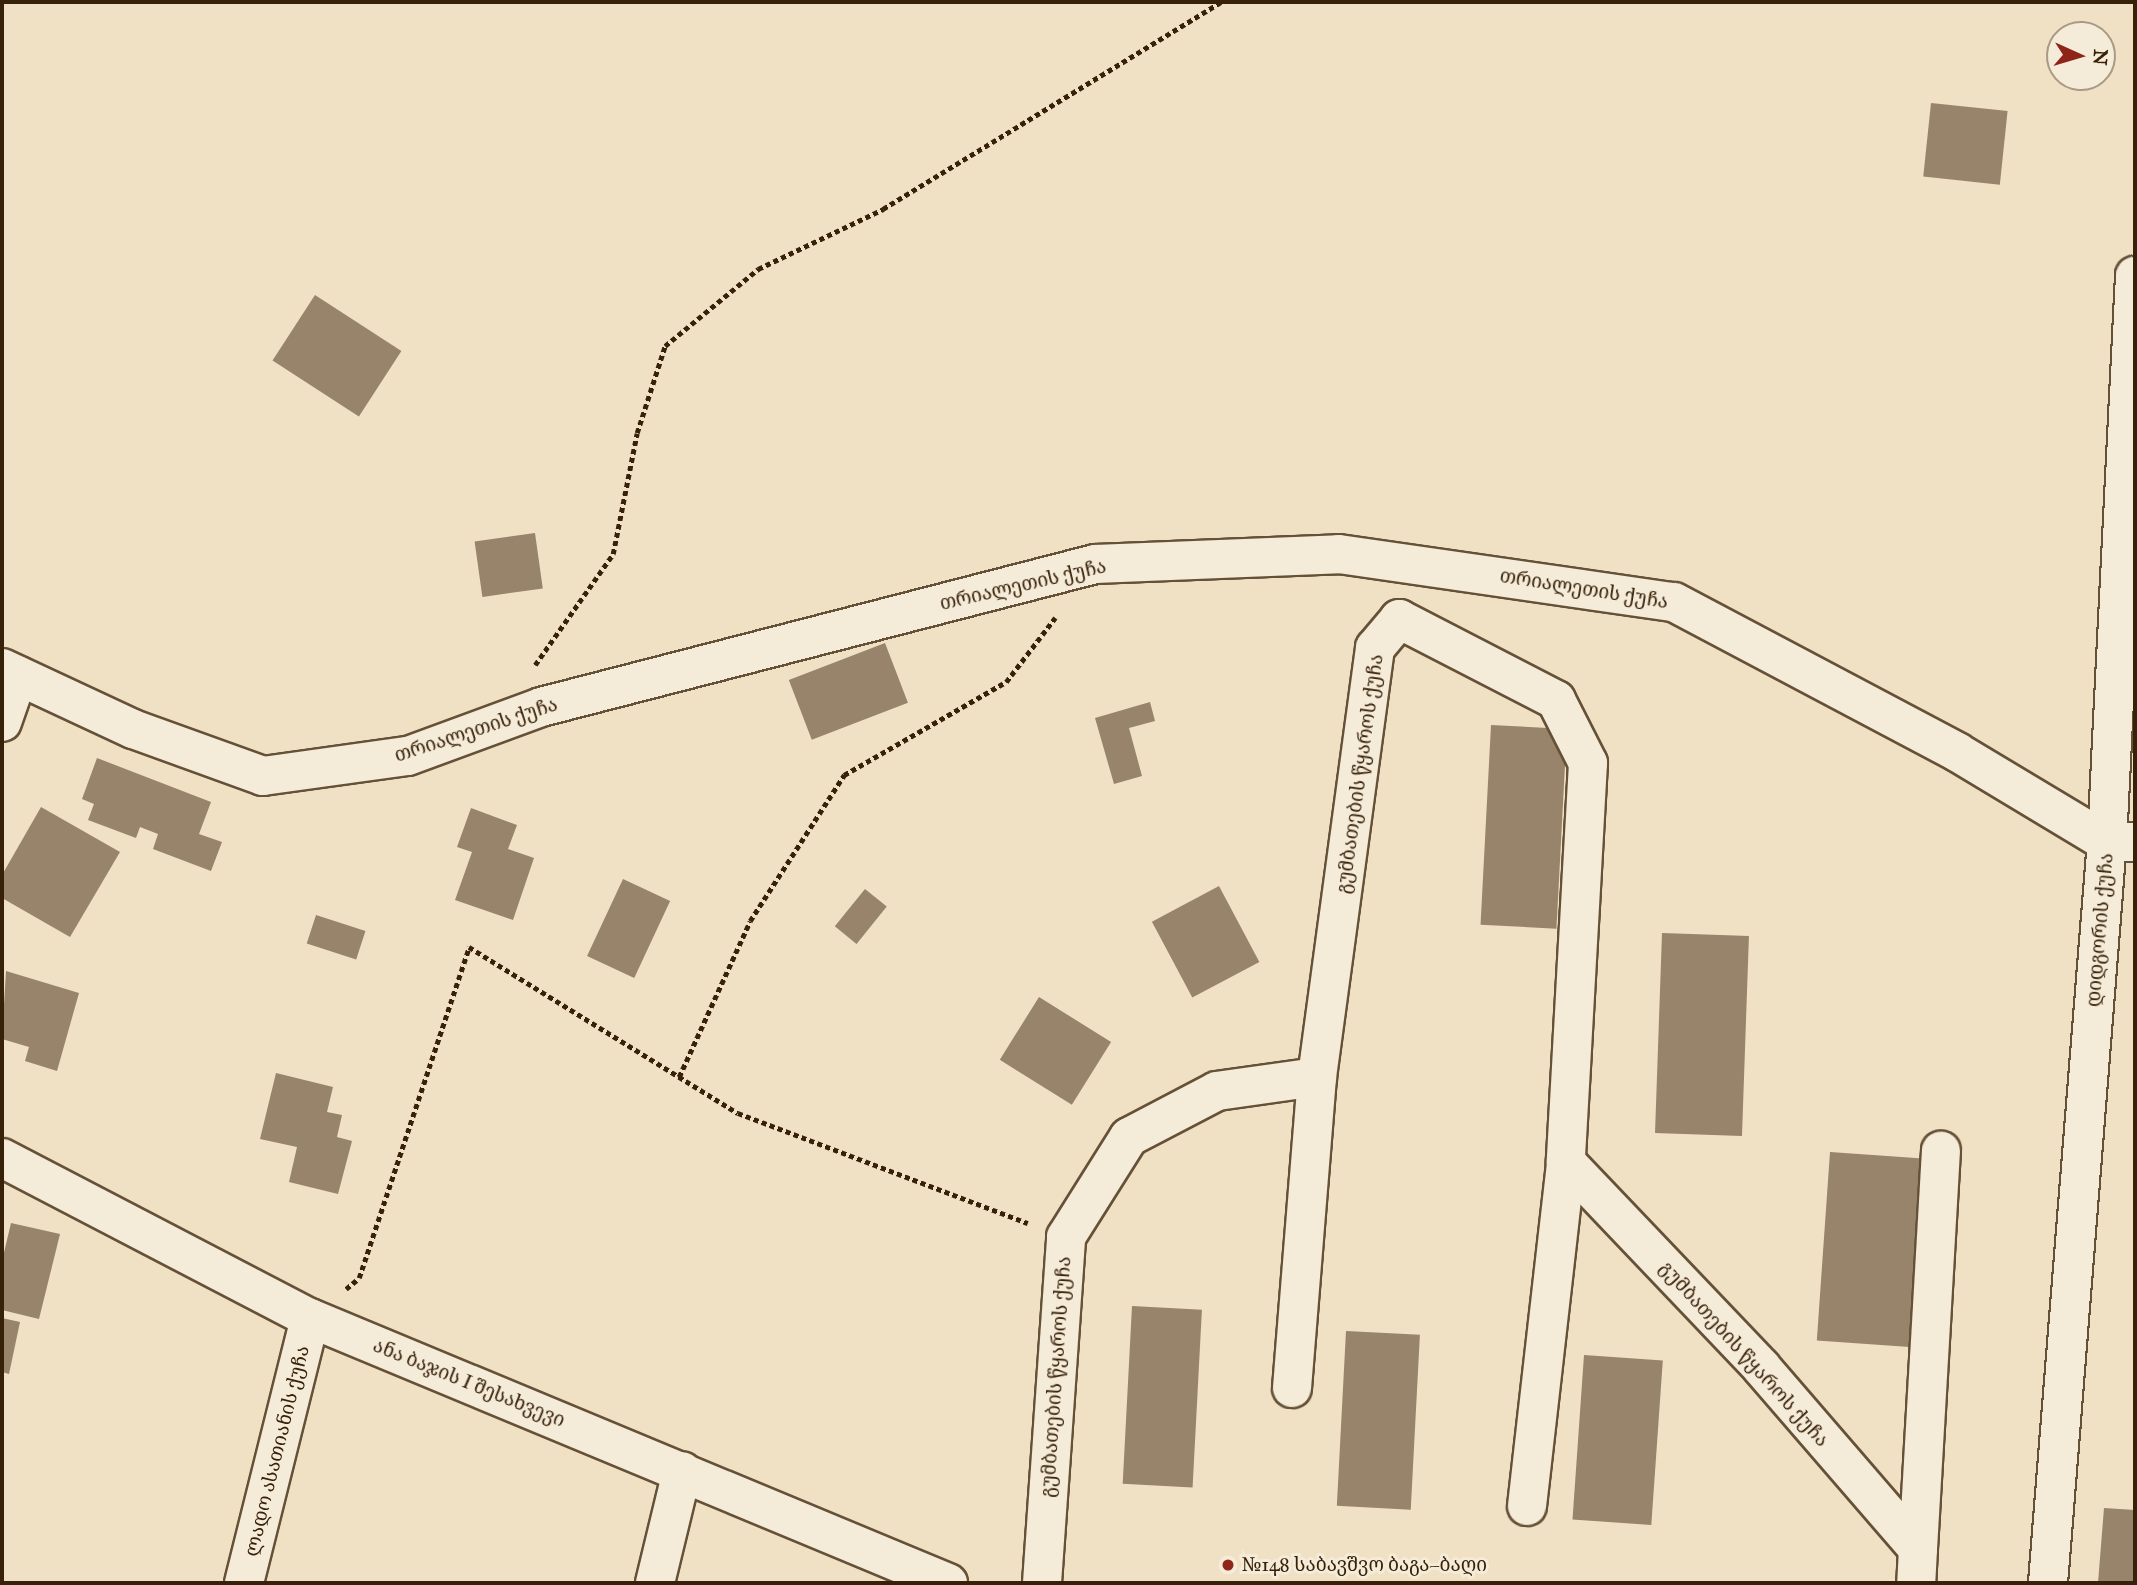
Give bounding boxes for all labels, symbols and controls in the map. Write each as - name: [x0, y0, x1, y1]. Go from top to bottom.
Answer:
- north arrow: [2046, 21, 2116, 91]
- text: N: [2088, 49, 2112, 66]
- street label: თრიალეთის ქუჩა: [938, 555, 1108, 615]
- street label: თრიალეთის ქუჩა: [1498, 564, 1670, 614]
- street label: გუმბათების წყაროს ქუჩა: [1332, 653, 1388, 895]
- street label: თრიალეთის ქუჩა: [392, 693, 560, 767]
- street label: დიდგორის ქუჩა: [2082, 852, 2118, 1008]
- street label: გუმბათების წყაროს ქუჩა: [1036, 1256, 1076, 1498]
- street label: გუმბათების წყაროს ქუჩა: [1655, 1257, 1833, 1451]
- street label: ანა ბაჯის I შესახვევი: [370, 1334, 568, 1432]
- street label: ლადო ასათიანის ქუჩა: [240, 1343, 314, 1559]
- place label: №148 საბავშვო ბაგა–ბაღი: [1242, 1554, 1487, 1576]
- marker: №148 საბავშვო ბაგა–ბაღი: [1220, 1557, 1236, 1573]

